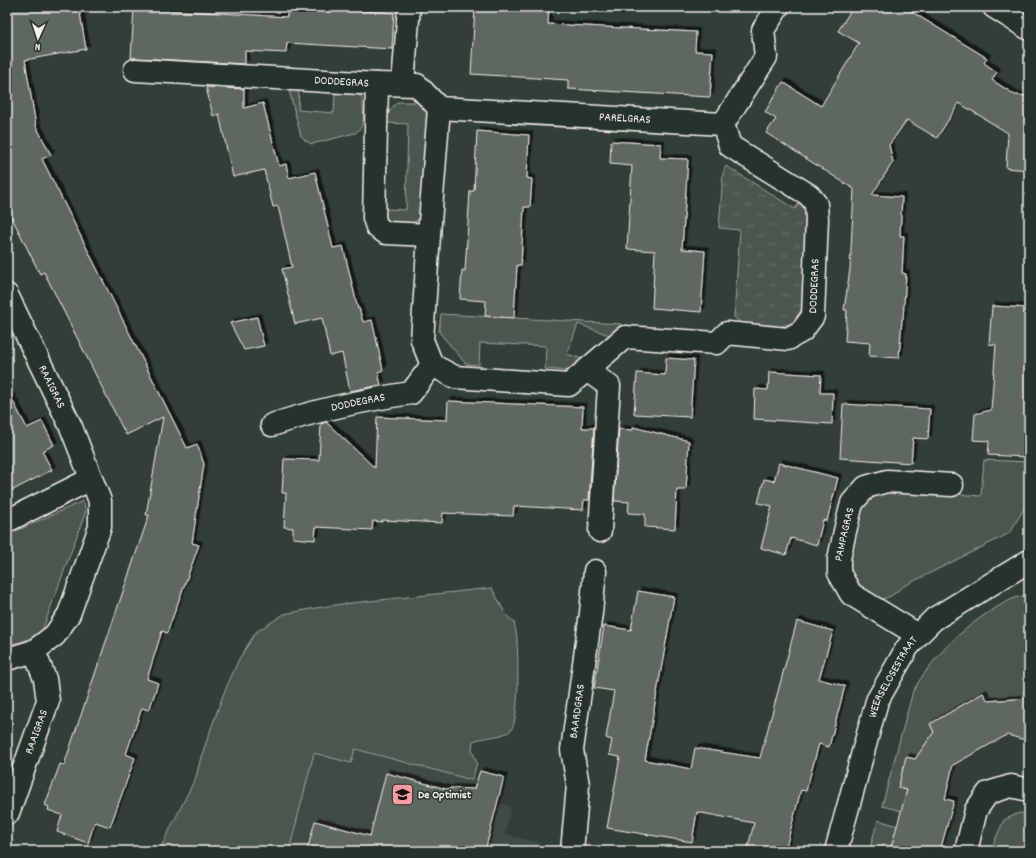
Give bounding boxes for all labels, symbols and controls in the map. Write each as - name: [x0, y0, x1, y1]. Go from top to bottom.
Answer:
- north arrow: [18, 18, 58, 58]
- text: N: [34, 38, 41, 54]
- street label: DODDEGRAS: [314, 72, 369, 92]
- street label: PARELGRAS: [598, 109, 651, 128]
- street label: DODDEGRAS: [805, 258, 824, 314]
- street label: RAAIGRAS: [34, 362, 69, 411]
- street label: DODDEGRAS: [329, 389, 386, 416]
- street label: PAMPAGRAS: [830, 506, 859, 563]
- street label: WEERSELOSESTRAAT: [864, 632, 922, 720]
- street label: BAARDGRAS: [565, 683, 590, 739]
- street label: RAAIGRAS: [21, 707, 53, 757]
- school or university icon: De Optimist: [389, 782, 415, 808]
- place label: De Optimist: [418, 787, 472, 804]

